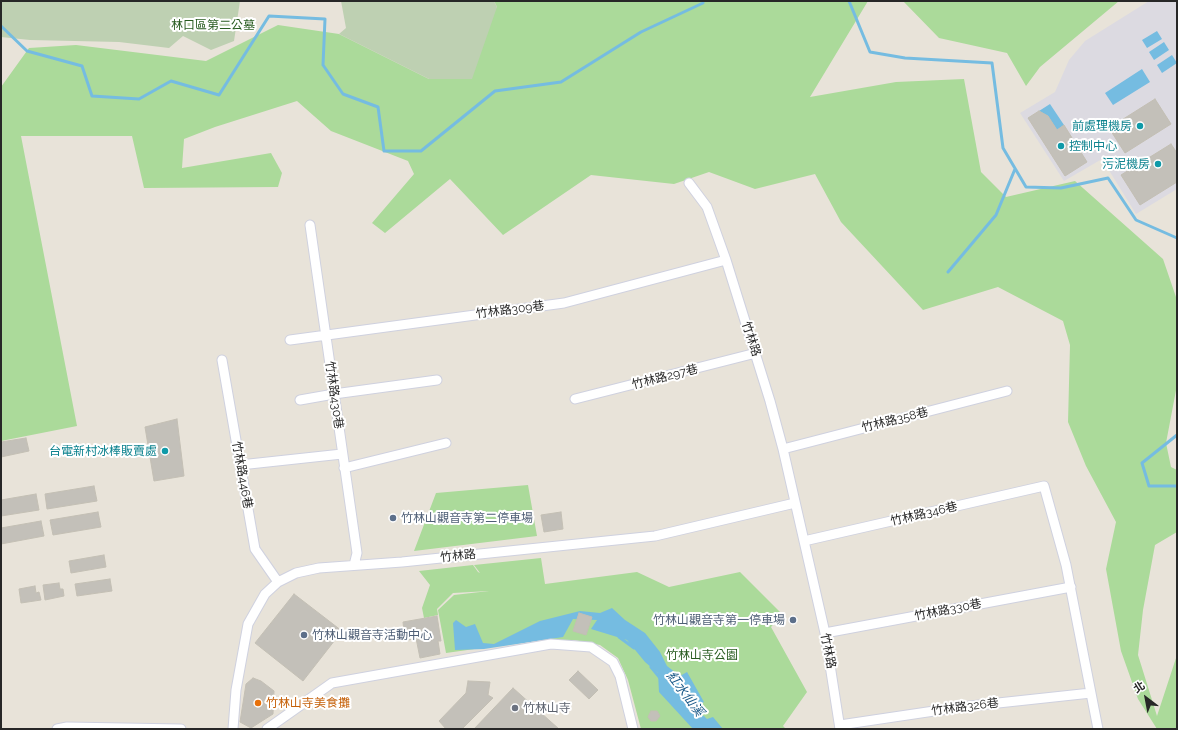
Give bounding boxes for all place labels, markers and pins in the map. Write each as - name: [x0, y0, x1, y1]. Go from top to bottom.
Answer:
- place label: 前處理機房: [1072, 119, 1132, 133]
- marker: 前處理機房: [1135, 121, 1145, 131]
- place label: 控制中心: [1069, 139, 1117, 153]
- marker: 控制中心: [1056, 141, 1066, 151]
- place label: 污泥機房: [1102, 157, 1150, 171]
- marker: 污泥機房: [1153, 159, 1163, 169]
- place label: 台電新村冰棒販賣處: [49, 444, 157, 458]
- marker: 台電新村冰棒販賣處: [160, 446, 170, 456]
- place label: 竹林山觀音寺第二停車場: [401, 511, 533, 525]
- marker: 竹林山觀音寺第二停車場: [388, 513, 398, 523]
- place label: 竹林山觀音寺第一停車場: [653, 613, 785, 627]
- marker: 竹林山觀音寺第一停車場: [788, 615, 798, 625]
- place label: 竹林山觀音寺活動中心: [312, 628, 432, 642]
- marker: 竹林山觀音寺活動中心: [299, 630, 309, 640]
- place label: 竹林山寺美食攤: [266, 696, 350, 710]
- marker: 竹林山寺美食攤: [253, 698, 263, 708]
- place label: 竹林山寺: [523, 701, 571, 715]
- marker: 竹林山寺: [510, 703, 520, 713]

